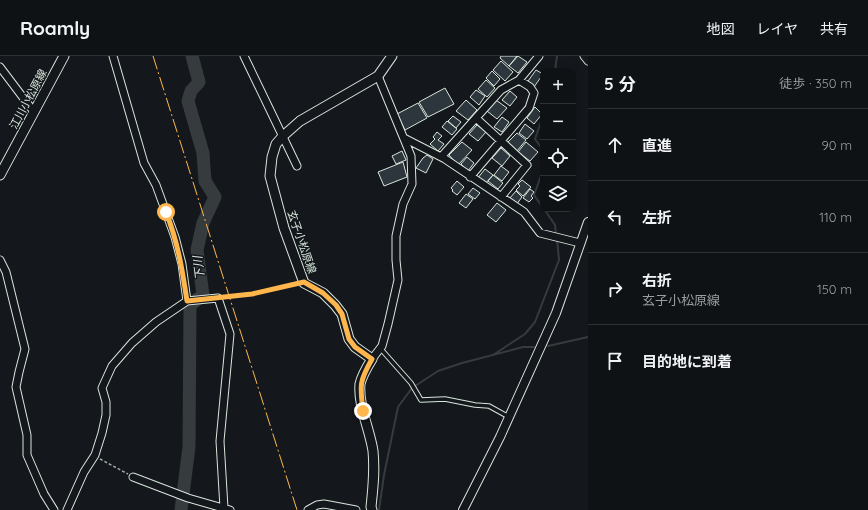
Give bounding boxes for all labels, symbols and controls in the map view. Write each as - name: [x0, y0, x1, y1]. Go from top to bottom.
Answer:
- text: Roamly: [20, 16, 90, 40]
- text: 地図: [706, 20, 734, 38]
- text: レイヤ: [756, 20, 798, 38]
- text: 共有: [820, 20, 848, 38]
- street label: 江川小松原線: [6, 67, 50, 131]
- map controls: [540, 68, 576, 212]
- button: +: [540, 68, 576, 104]
- text: 5 分: [604, 73, 636, 94]
- text: 徒歩 · 350 m: [779, 75, 852, 91]
- button: −: [540, 104, 576, 140]
- icon: ahead: [604, 134, 626, 156]
- text: 直進: [642, 136, 672, 155]
- text: 90 m: [822, 137, 852, 153]
- button: locate: [540, 140, 576, 176]
- button: layers: [540, 176, 576, 212]
- route start: [157, 203, 175, 221]
- icon: left: [604, 206, 626, 228]
- text: 左折: [642, 208, 672, 227]
- street label: 玄子小松原線: [285, 209, 319, 275]
- text: 110 m: [819, 209, 852, 225]
- water label: 下川: [189, 253, 207, 281]
- text: 右折: [642, 271, 672, 290]
- icon: right: [604, 278, 626, 300]
- text: 150 m: [817, 281, 852, 297]
- text: 玄子小松原線: [642, 292, 720, 308]
- icon: arrive: [604, 350, 626, 372]
- text: 目的地に到着: [642, 352, 732, 371]
- route end: [354, 402, 372, 420]

